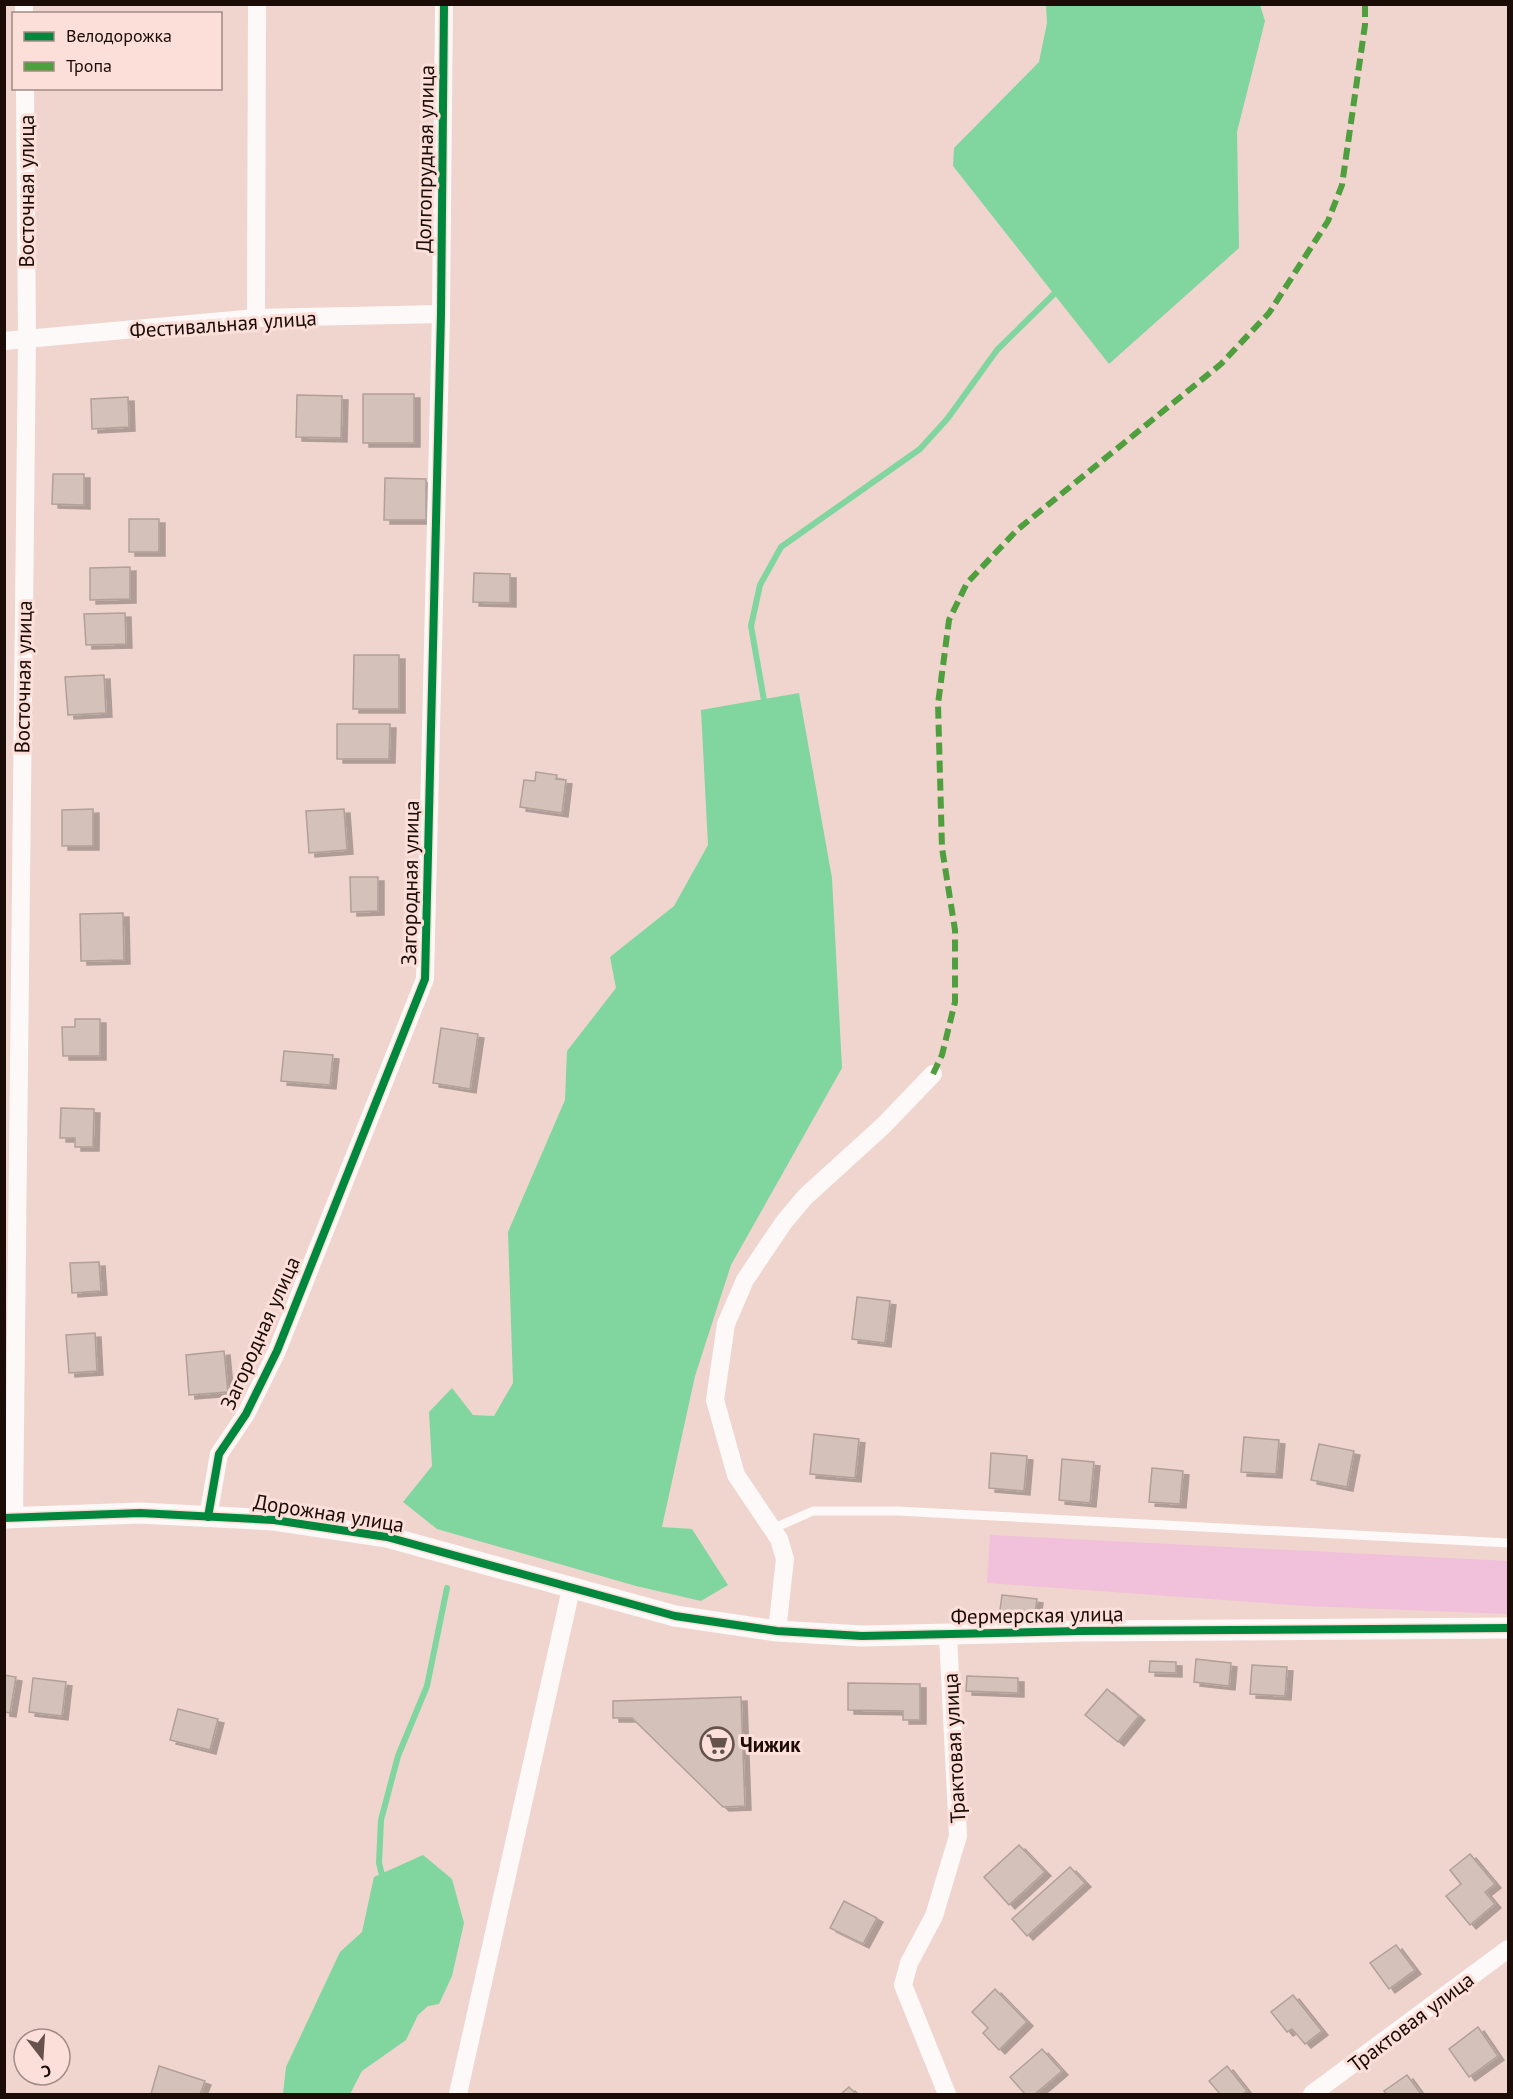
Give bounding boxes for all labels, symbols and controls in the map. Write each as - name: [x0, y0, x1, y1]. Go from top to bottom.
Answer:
- legend: [12, 12, 222, 90]
- text: Велодорожка: [66, 24, 172, 47]
- text: Тропа: [66, 54, 112, 77]
- street label: Долгопрудная улица: [410, 65, 440, 253]
- street label: Восточная улица: [13, 114, 40, 268]
- street label: Фестивальная улица: [128, 304, 318, 344]
- street label: Восточная улица: [8, 600, 38, 754]
- street label: Загородная улица: [395, 800, 425, 966]
- street label: Загородная улица: [214, 1252, 306, 1414]
- street label: Дорожная улица: [252, 1488, 406, 1538]
- street label: Фермерская улица: [950, 1600, 1124, 1630]
- street label: Трактовая улица: [937, 1672, 971, 1824]
- supermarket icon: Чижик: [699, 1726, 735, 1762]
- place label: Чижик: [740, 1731, 801, 1758]
- street label: Трактовая улица: [1343, 1966, 1479, 2078]
- north arrow: [12, 2027, 72, 2087]
- text: С: [39, 2060, 54, 2082]

